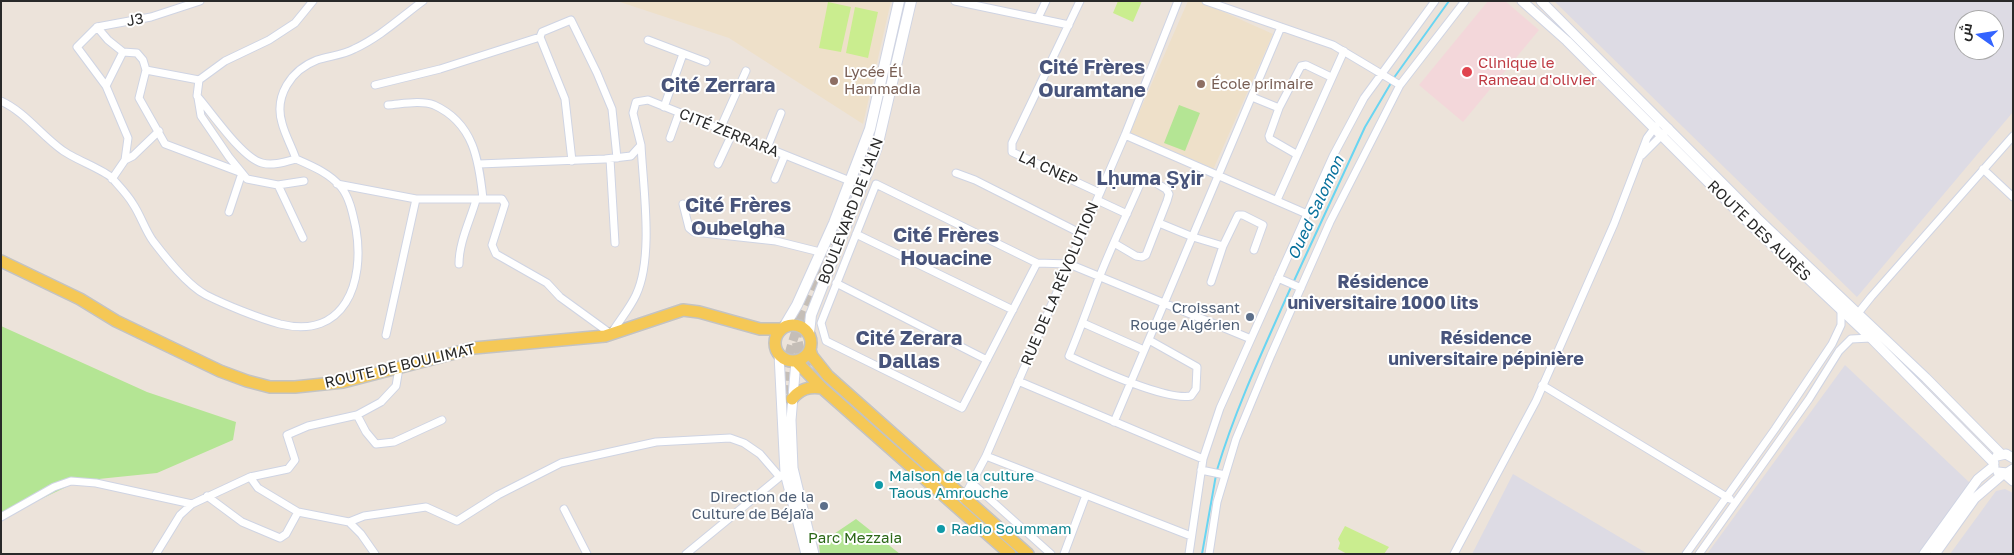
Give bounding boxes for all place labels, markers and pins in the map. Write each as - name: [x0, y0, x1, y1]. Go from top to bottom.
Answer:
- place label: Clinique le Rameau d'olivier: [1478, 54, 1597, 89]
- place label: Lycée Él Hammadia: [844, 63, 921, 98]
- marker: Clinique le Rameau d'olivier: [1460, 65, 1474, 79]
- marker: Lycée Él Hammadia: [828, 75, 840, 87]
- place label: École primaire: [1211, 75, 1314, 93]
- marker: École primaire: [1195, 78, 1207, 90]
- place label: Croissant Rouge Algérien: [1130, 299, 1240, 334]
- marker: Croissant Rouge Algérien: [1244, 311, 1256, 323]
- place label: Maison de la culture Taous Amrouche: [889, 467, 1034, 502]
- marker: Maison de la culture Taous Amrouche: [873, 479, 885, 491]
- place label: Direction de la Culture de Béjaïa: [692, 488, 814, 523]
- marker: Direction de la Culture de Béjaïa: [818, 500, 830, 512]
- place label: Radio Soummam: [951, 520, 1071, 538]
- marker: Radio Soummam: [935, 523, 947, 535]

